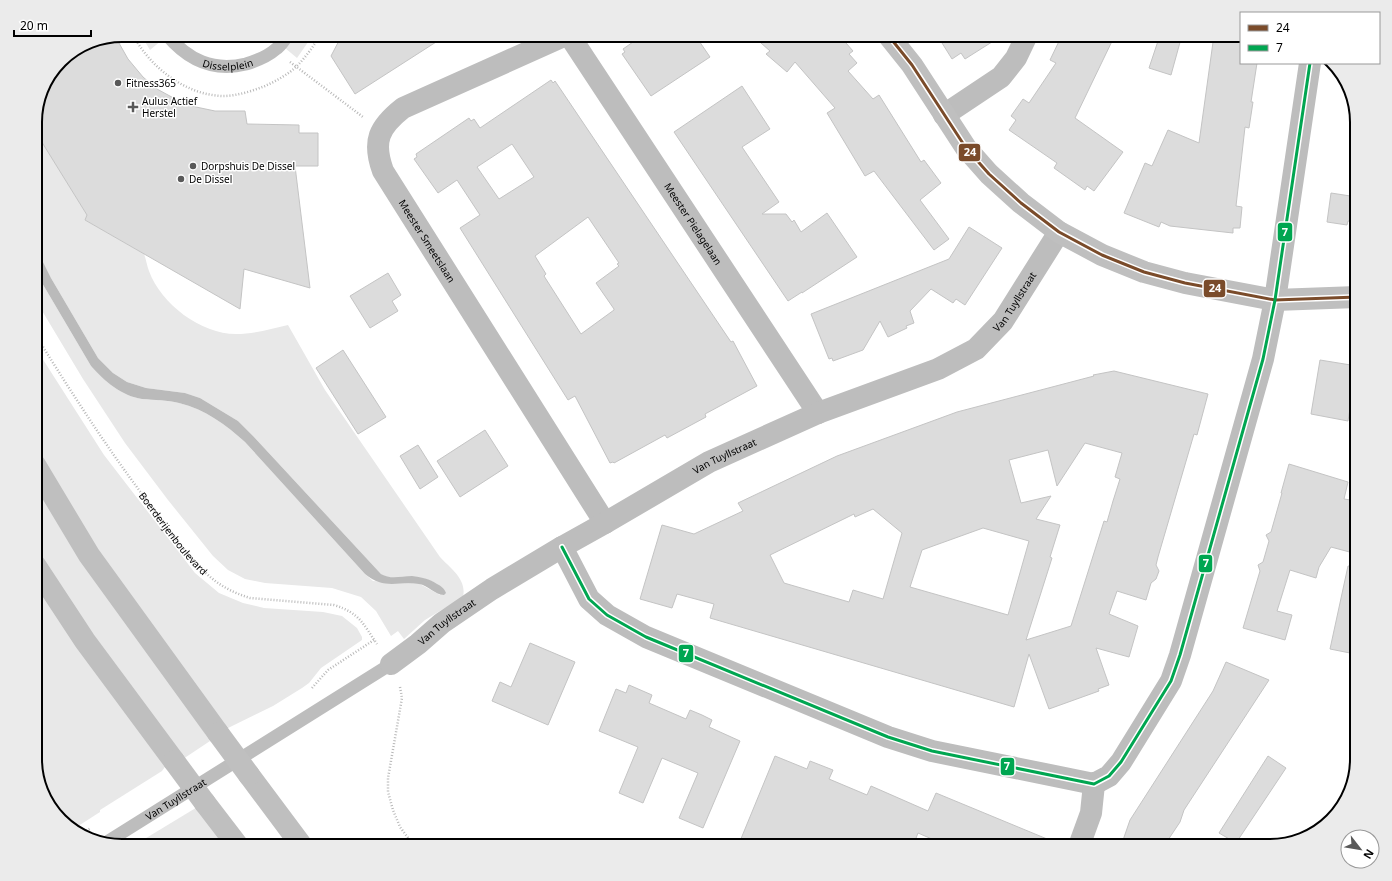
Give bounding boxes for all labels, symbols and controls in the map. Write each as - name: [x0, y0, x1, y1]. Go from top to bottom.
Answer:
- scale bar: [14, 12, 91, 38]
- legend: [1240, 12, 1380, 64]
- text: 20 m: [20, 17, 48, 34]
- text: 24: [1276, 19, 1290, 36]
- text: 7: [1276, 39, 1283, 56]
- street label: Disselplein: [201, 55, 255, 74]
- place label: Fitness365: [126, 76, 176, 90]
- marker: Fitness365: [113, 78, 123, 88]
- place label: Aulus Actief Herstel: [142, 94, 198, 120]
- marker: Aulus Actief Herstel: [127, 101, 139, 113]
- line badge: 24: [958, 143, 981, 162]
- text: 24: [964, 144, 977, 159]
- place label: Dorpshuis De Dissel: [201, 159, 295, 173]
- marker: Dorpshuis De Dissel: [188, 161, 198, 171]
- place label: De Dissel: [189, 172, 232, 186]
- marker: De Dissel: [176, 174, 186, 184]
- street label: Meester Pielagelaan: [661, 180, 725, 267]
- street label: Meester Smeetslaan: [396, 197, 459, 285]
- line badge: 7: [1277, 222, 1293, 242]
- text: 7: [1282, 224, 1288, 239]
- street label: Van Tuyllstraat: [990, 269, 1039, 335]
- line badge: 24: [1203, 279, 1226, 298]
- text: 24: [1209, 280, 1222, 295]
- street label: Van Tuyllstraat: [690, 435, 759, 477]
- street label: Boerderijenboulevard: [136, 489, 211, 578]
- line badge: 7: [1198, 554, 1213, 573]
- text: 7: [1203, 555, 1209, 570]
- street label: Van Tuyllstraat: [415, 595, 479, 648]
- line badge: 7: [678, 644, 694, 663]
- text: 7: [683, 645, 689, 660]
- line badge: 7: [1000, 757, 1015, 776]
- text: 7: [1004, 758, 1010, 773]
- street label: Van Tuyllstraat: [143, 775, 209, 823]
- north arrow: [1340, 829, 1380, 869]
- text: N: [1360, 847, 1378, 862]

